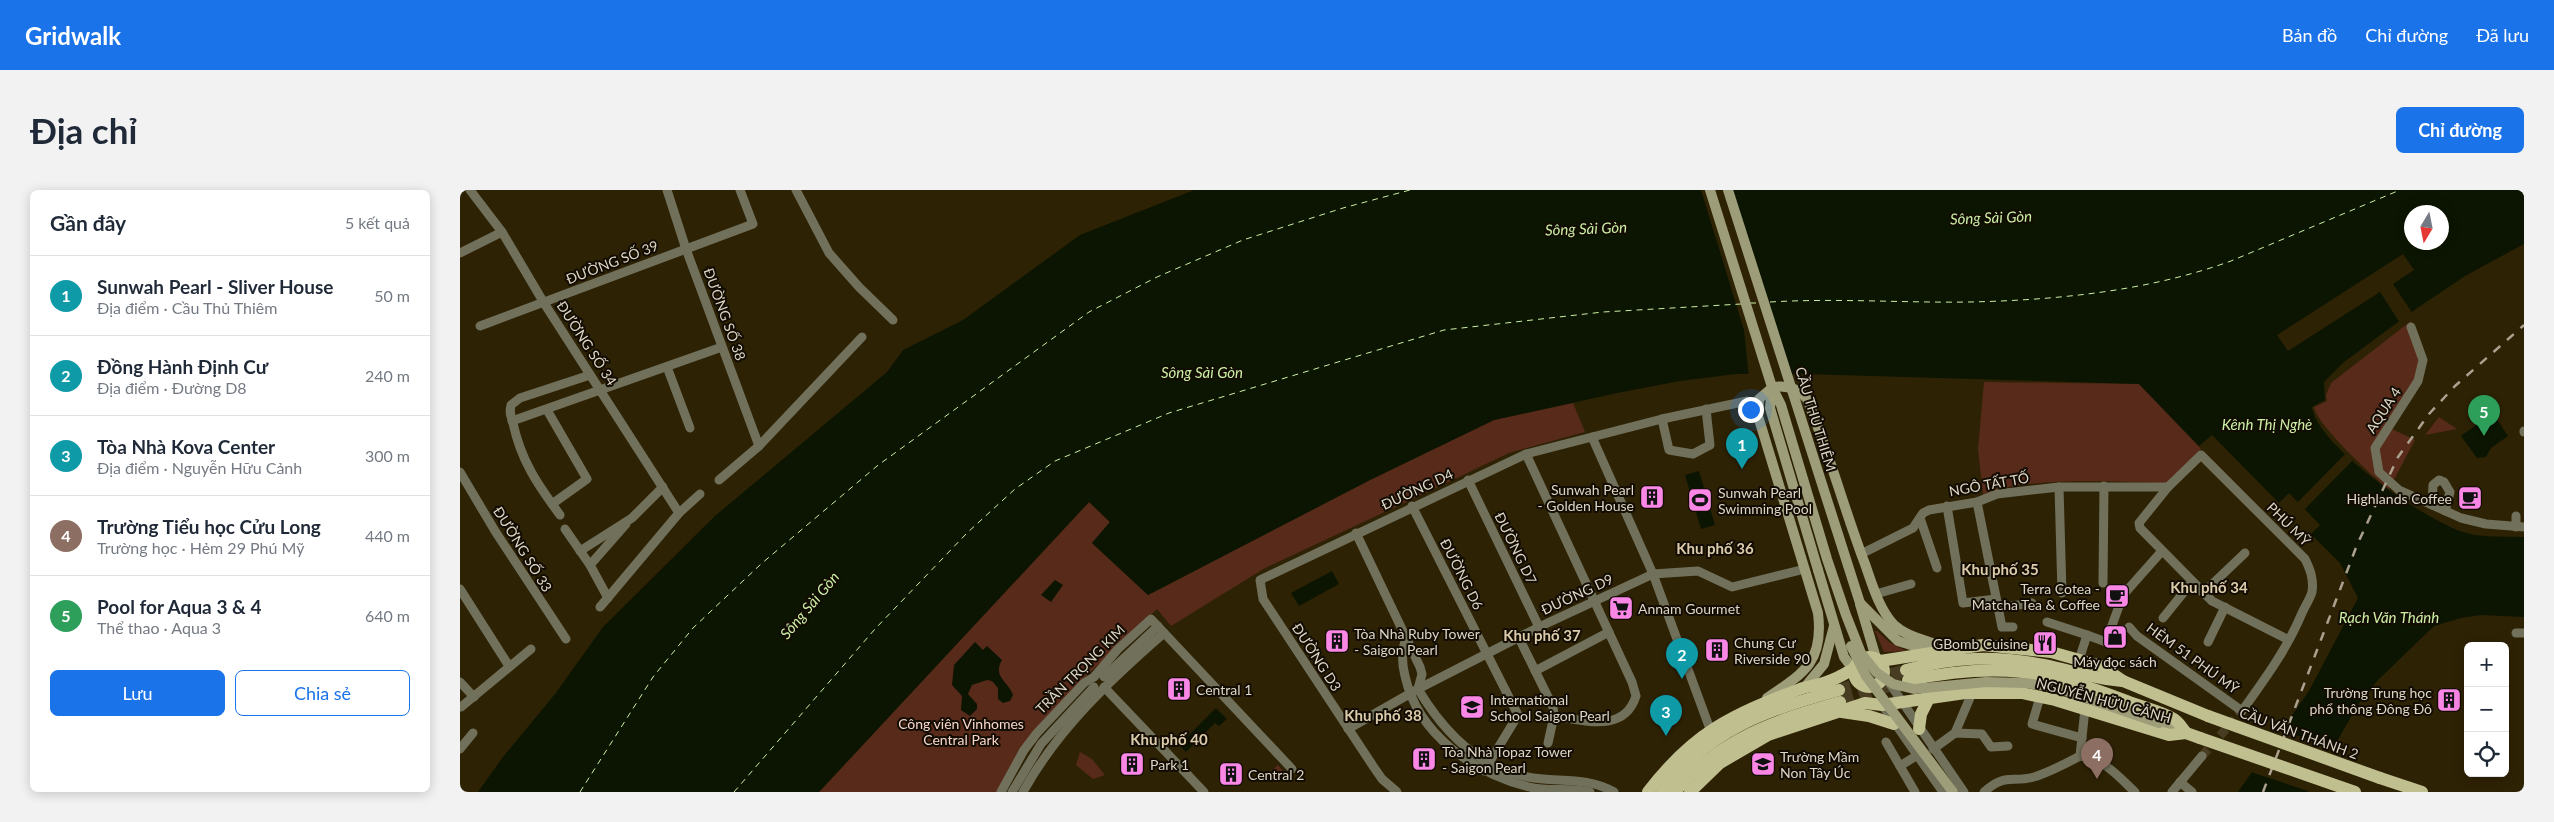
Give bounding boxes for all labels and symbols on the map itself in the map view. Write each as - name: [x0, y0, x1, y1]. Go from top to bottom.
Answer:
- north arrow: [2404, 205, 2449, 250]
- water label: Sông Sài Gòn: [1950, 207, 2032, 227]
- water label: Sông Sài Gòn: [1545, 218, 1627, 238]
- street label: ĐƯỜNG SỐ 39: [564, 237, 660, 287]
- street label: ĐƯỜNG SỐ 38: [700, 265, 750, 363]
- street label: ĐƯỜNG SỐ 34: [553, 298, 621, 388]
- water label: Sông Sài Gòn: [1161, 363, 1243, 381]
- street label: CẦU THỦ THIÊM: [1792, 365, 1840, 473]
- street label: AQUA 4: [2362, 384, 2404, 436]
- pin: 5: [2468, 395, 2500, 436]
- your location: [1738, 397, 1764, 423]
- water label: Kênh Thị Nghè: [2222, 415, 2312, 433]
- pin: 1: [1726, 428, 1758, 469]
- street label: ĐƯỜNG D4: [1378, 465, 1456, 513]
- street label: NGÔ TẤT TỐ: [1948, 469, 2030, 499]
- place label: Sunwah Pearl - Golden House: [1538, 481, 1634, 514]
- building icon: Sunwah Pearl - Golden House: [1639, 484, 1665, 510]
- place label: Sunwah Pearl Swimming Pool: [1718, 484, 1812, 517]
- cafe icon: Highlands Coffee: [2457, 485, 2483, 511]
- sports icon: Sunwah Pearl Swimming Pool: [1687, 487, 1713, 513]
- place label: Highlands Coffee: [2347, 490, 2452, 507]
- street label: PHÚ MỸ: [2264, 499, 2315, 550]
- street label: ĐƯỜNG SỐ 33: [490, 503, 556, 595]
- street label: ĐƯỜNG D7: [1491, 509, 1541, 587]
- street label: ĐƯỜNG D6: [1437, 536, 1487, 612]
- district label: Khu phố 36: [1676, 539, 1754, 557]
- district label: Khu phố 35: [1961, 560, 2039, 578]
- water label: Sông Sài Gòn: [776, 568, 842, 642]
- street label: ĐƯỜNG D9: [1538, 570, 1616, 618]
- district label: Khu phố 34: [2170, 578, 2248, 596]
- place label: Terra Cotea - Matcha Tea & Coffee: [1972, 580, 2100, 613]
- cafe icon: Terra Cotea - Matcha Tea & Coffee: [2104, 583, 2130, 609]
- supermarket icon: Annam Gourmet: [1608, 595, 1634, 621]
- place label: Annam Gourmet: [1638, 600, 1740, 617]
- water label: Rạch Văn Thánh: [2339, 608, 2439, 626]
- street label: HẺM 51 PHÚ MỸ: [2144, 619, 2243, 697]
- street label: ĐƯỜNG D3: [1289, 620, 1345, 694]
- street label: TRẦN TRỌNG KIM: [1032, 621, 1128, 717]
- shop icon: Máy đọc sách: [2102, 624, 2128, 650]
- place label: Tòa Nhà Ruby Tower - Saigon Pearl: [1354, 625, 1480, 658]
- district label: Khu phố 37: [1503, 626, 1581, 644]
- building icon: Tòa Nhà Ruby Tower - Saigon Pearl: [1324, 628, 1350, 654]
- restaurant icon: GBomb Cuisine: [2032, 630, 2058, 656]
- place label: Chung Cư Riverside 90: [1734, 634, 1810, 667]
- place label: GBomb Cuisine: [1933, 635, 2028, 652]
- building icon: Chung Cư Riverside 90: [1704, 637, 1730, 663]
- pin: 2: [1666, 638, 1698, 679]
- place label: Máy đọc sách: [2073, 653, 2157, 670]
- street label: NGUYỄN HỮU CẢNH: [2035, 674, 2173, 726]
- building icon: Central 1: [1166, 676, 1192, 702]
- place label: Central 1: [1196, 681, 1252, 698]
- place label: Trường Trung học phổ thông Đông Đô: [2310, 684, 2432, 717]
- building icon: Trường Trung học phổ thông Đông Đô: [2436, 687, 2462, 713]
- place label: International School Saigon Pearl: [1490, 691, 1610, 724]
- school or university icon: International School Saigon Pearl: [1459, 694, 1485, 720]
- pin: 3: [1650, 695, 1682, 736]
- street label: CẦU VĂN THÁNH 2: [2237, 704, 2361, 762]
- district label: Khu phố 38: [1344, 706, 1422, 724]
- park label: Công viên Vinhomes Central Park: [898, 715, 1024, 748]
- district label: Khu phố 40: [1130, 730, 1208, 748]
- pin: 4: [2081, 738, 2113, 779]
- place label: Tòa Nhà Topaz Tower - Saigon Pearl: [1442, 743, 1572, 776]
- building icon: Tòa Nhà Topaz Tower - Saigon Pearl: [1411, 746, 1437, 772]
- place label: Trường Mầm Non Tây Úc: [1780, 748, 1859, 781]
- building icon: Park 1: [1119, 751, 1145, 777]
- school or university icon: Trường Mầm Non Tây Úc: [1750, 751, 1776, 777]
- place label: Park 1: [1150, 756, 1189, 773]
- building icon: Central 2: [1218, 761, 1244, 787]
- place label: Central 2: [1248, 766, 1304, 783]

